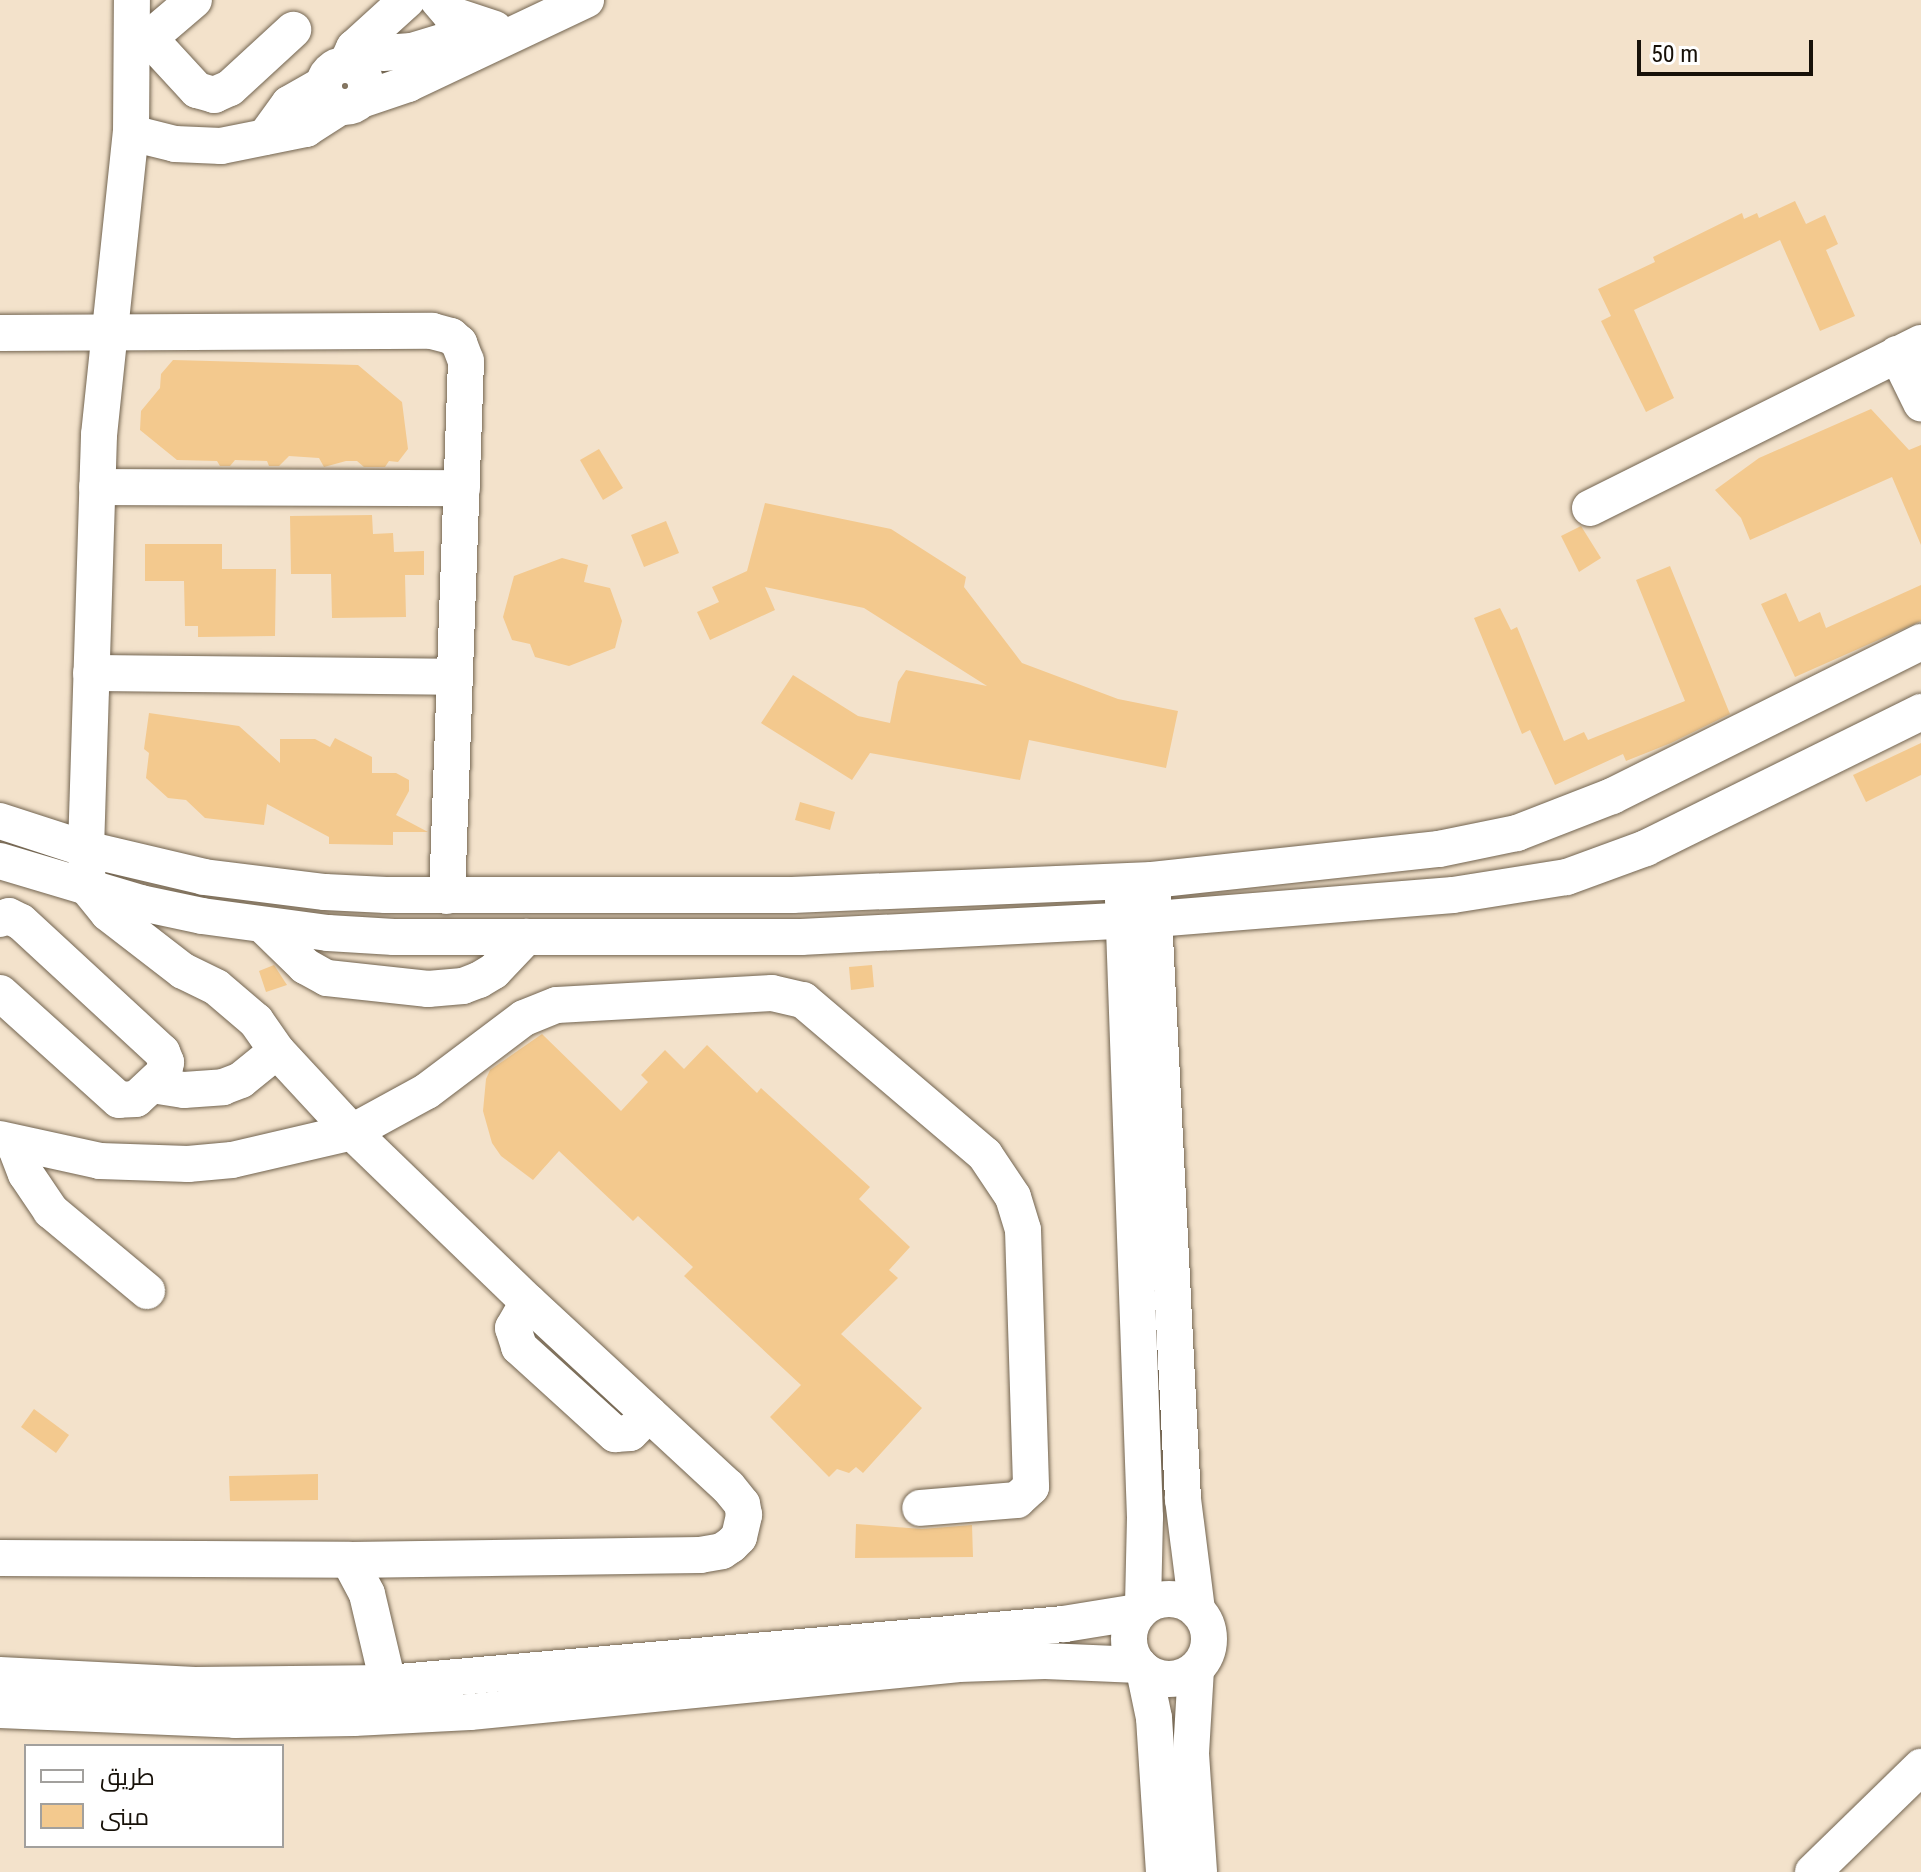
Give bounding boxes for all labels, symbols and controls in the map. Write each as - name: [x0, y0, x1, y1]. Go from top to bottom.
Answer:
- scale bar: [1641, 24, 1817, 74]
- text: 50 m: [1651, 40, 1698, 68]
- legend: [24, 1744, 284, 1848]
- text: طريق: [100, 1763, 155, 1791]
- text: مبنى: [100, 1803, 149, 1831]

